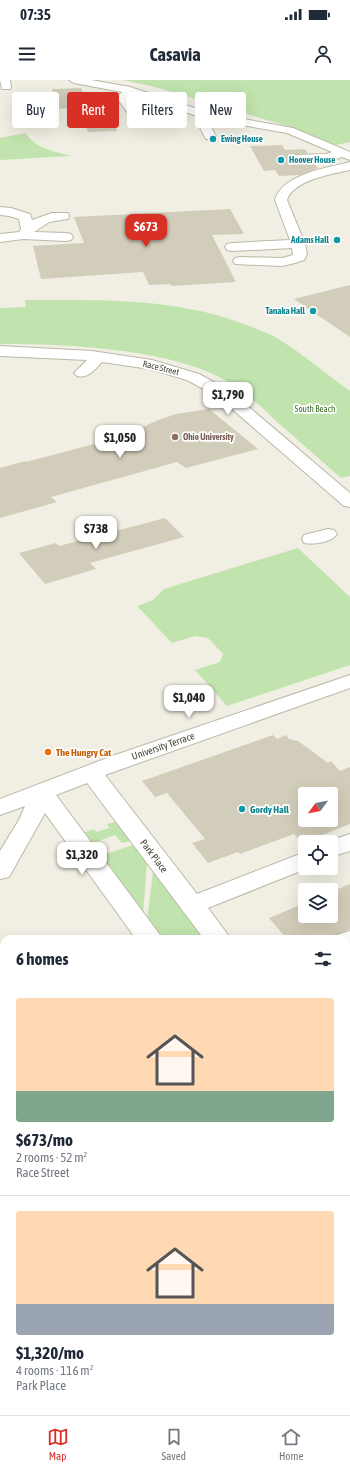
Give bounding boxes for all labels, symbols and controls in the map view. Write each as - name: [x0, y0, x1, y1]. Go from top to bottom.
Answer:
- text: 07:35: [20, 6, 51, 23]
- icon: menu: [16, 43, 38, 65]
- icon: person: [312, 43, 334, 65]
- text: Casavia: [149, 44, 201, 65]
- chip: Buy: [12, 92, 59, 128]
- chip: Rent: [67, 92, 119, 128]
- chip: Filters: [127, 92, 187, 128]
- chip: New: [195, 92, 246, 128]
- marker: Ewing House: [208, 134, 218, 144]
- place label: Ewing House: [221, 134, 263, 144]
- marker: Hoover House: [276, 155, 286, 165]
- place label: Hoover House: [289, 155, 335, 165]
- pin: $673: [122, 214, 170, 248]
- text: $673: [134, 219, 158, 234]
- place label: Adams Hall: [290, 235, 330, 245]
- marker: Adams Hall: [332, 235, 342, 245]
- place label: Tanaka Hall: [265, 306, 306, 316]
- marker: Tanaka Hall: [308, 306, 318, 316]
- street label: Race Street: [142, 359, 181, 377]
- pin: $1,790: [195, 382, 261, 416]
- text: $1,790: [212, 387, 244, 402]
- park label: South Beach: [295, 404, 335, 414]
- pin: $1,050: [87, 425, 153, 459]
- text: $1,050: [104, 430, 136, 445]
- marker: Ohio University: [170, 432, 180, 442]
- place label: Ohio University: [183, 432, 234, 442]
- pin: $738: [72, 516, 120, 550]
- text: $738: [84, 521, 108, 536]
- pin: $1,040: [156, 685, 222, 719]
- text: $1,040: [173, 690, 205, 705]
- street label: University Terrace: [130, 730, 196, 762]
- marker: The Hungry Cat: [43, 747, 53, 757]
- place label: The Hungry Cat: [56, 747, 111, 758]
- north arrow: [298, 787, 338, 827]
- map controls: [298, 787, 338, 923]
- marker: Gordy Hall: [237, 804, 247, 814]
- place label: Gordy Hall: [250, 804, 289, 815]
- button: locate: [298, 835, 338, 875]
- street label: Park Place: [138, 837, 170, 875]
- pin: $1,320: [49, 842, 115, 876]
- text: $1,320: [66, 847, 98, 862]
- button: layers: [298, 883, 338, 923]
- icon: filters: [312, 948, 334, 970]
- text: 6 homes: [16, 949, 69, 969]
- icon: home: [139, 1024, 211, 1096]
- text: $673/mo: [16, 1130, 73, 1150]
- text: 2 rooms · 52 m²: [16, 1150, 87, 1165]
- text: Race Street: [16, 1165, 70, 1180]
- icon: home: [139, 1237, 211, 1309]
- text: $1,320/mo: [16, 1343, 84, 1363]
- text: 4 rooms · 116 m²: [16, 1363, 93, 1378]
- text: Park Place: [16, 1378, 66, 1393]
- tab: Map: [47, 1426, 69, 1462]
- tab: Saved: [162, 1426, 186, 1462]
- tab: Home: [279, 1426, 303, 1462]

